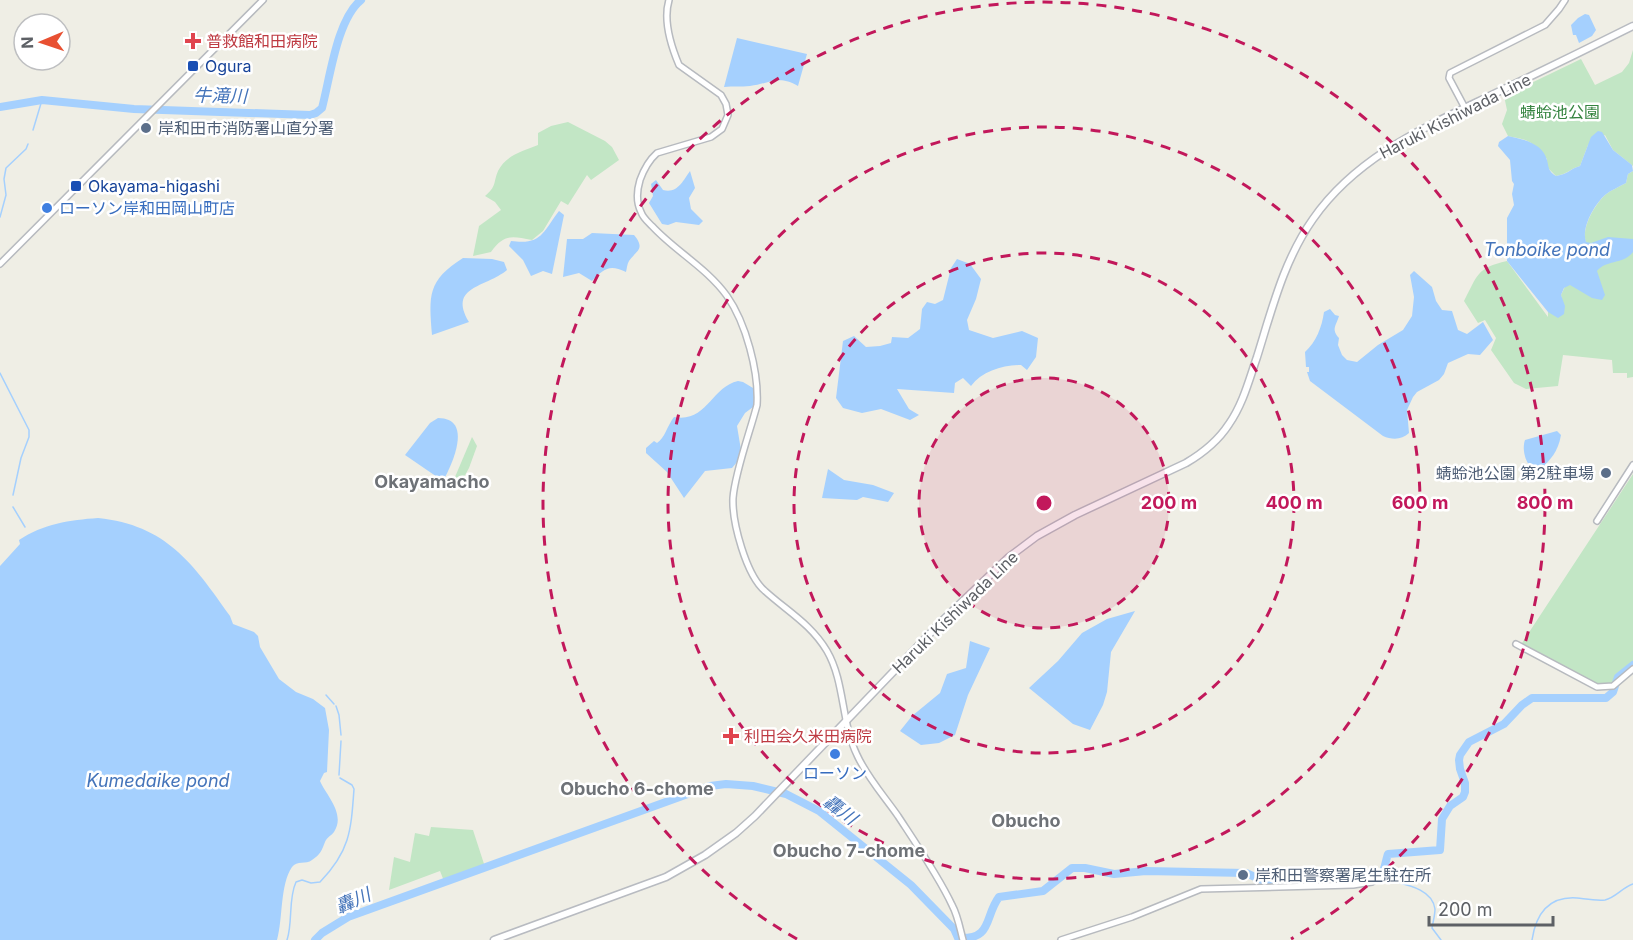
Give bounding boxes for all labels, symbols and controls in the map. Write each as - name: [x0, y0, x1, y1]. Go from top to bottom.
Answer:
- north arrow: [12, 12, 72, 72]
- place label: 普救館和田病院: [206, 31, 318, 51]
- marker: 普救館和田病院: [184, 32, 202, 50]
- text: N: [17, 36, 37, 49]
- place label: Ogura: [205, 56, 252, 76]
- marker: Ogura: [186, 59, 200, 73]
- street label: Haruki Kishiwada Line: [1376, 69, 1534, 163]
- water label: 牛滝川: [193, 85, 249, 107]
- park label: 蜻蛉池公園: [1520, 102, 1600, 122]
- place label: 岸和田市消防署山直分署: [158, 118, 334, 138]
- marker: 岸和田市消防署山直分署: [139, 121, 153, 135]
- place label: Okayama-higashi: [88, 176, 220, 196]
- marker: Okayama-higashi: [69, 179, 83, 193]
- place label: ローソン岸和田岡山町店: [59, 198, 235, 218]
- marker: ローソン岸和田岡山町店: [40, 201, 54, 215]
- water label: Tonboike pond: [1484, 239, 1610, 260]
- place label: 蜻蛉池公園 第2駐車場: [1436, 463, 1594, 483]
- marker: 蜻蛉池公園 第2駐車場: [1599, 466, 1613, 480]
- district label: Okayamacho: [374, 471, 490, 492]
- text: 200 m: [1141, 492, 1197, 513]
- text: 400 m: [1265, 492, 1323, 513]
- text: 600 m: [1392, 492, 1448, 513]
- text: 800 m: [1517, 492, 1573, 513]
- centre of rings: [1034, 493, 1054, 513]
- street label: Haruki Kishiwada Line: [888, 547, 1022, 677]
- place label: 利田会久米田病院: [744, 726, 872, 746]
- marker: 利田会久米田病院: [722, 727, 740, 745]
- marker: ローソン: [828, 747, 842, 761]
- place label: ローソン: [803, 763, 867, 783]
- water label: Kumedaike pond: [86, 770, 230, 791]
- district label: Obucho 6-chome: [560, 778, 714, 799]
- water label: 轟川: [820, 790, 863, 830]
- district label: Obucho: [991, 810, 1061, 831]
- district label: Obucho 7-chome: [773, 840, 925, 861]
- place label: 岸和田警察署尾生駐在所: [1255, 865, 1431, 885]
- marker: 岸和田警察署尾生駐在所: [1236, 868, 1250, 882]
- water label: 轟川: [332, 883, 375, 917]
- scale bar: [1429, 889, 1554, 927]
- text: 200 m: [1438, 899, 1493, 920]

